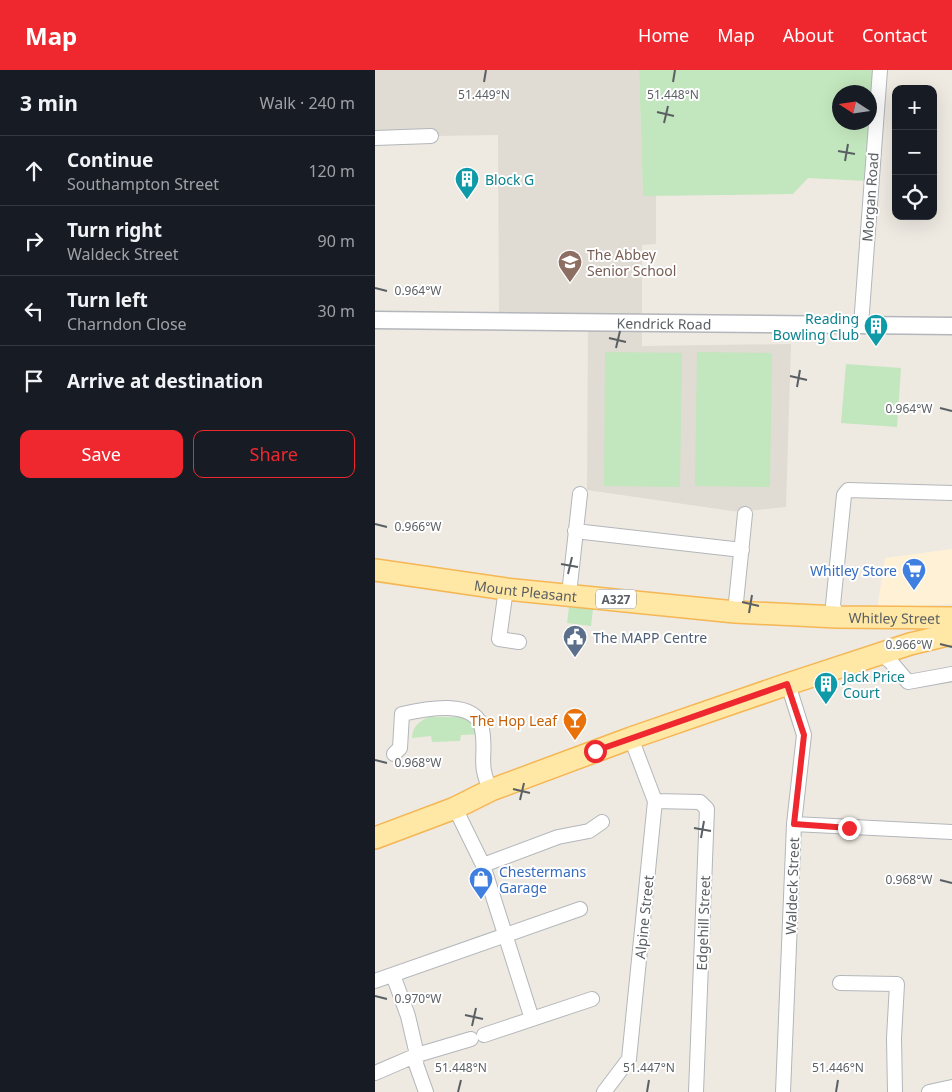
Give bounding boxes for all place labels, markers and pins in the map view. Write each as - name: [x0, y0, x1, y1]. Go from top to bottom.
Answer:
- building icon: Block G: [454, 166, 480, 200]
- place label: Block G: [485, 170, 534, 189]
- place label: The Abbey Senior School: [587, 245, 676, 280]
- school or university icon: The Abbey Senior School: [557, 249, 583, 283]
- place label: Reading Bowling Club: [773, 309, 859, 344]
- building icon: Reading Bowling Club: [863, 313, 889, 347]
- supermarket icon: Whitley Store: [901, 557, 927, 591]
- place label: Whitley Store: [810, 561, 897, 580]
- public building icon: The MAPP Centre: [562, 624, 588, 658]
- place label: The MAPP Centre: [593, 628, 707, 647]
- place label: Jack Price Court: [841, 667, 905, 702]
- building icon: Jack Price Court: [813, 671, 839, 705]
- bar icon: The Hop Leaf: [562, 707, 588, 741]
- place label: The Hop Leaf: [470, 711, 558, 730]
- place label: Chestermans Garage: [499, 862, 586, 897]
- shop icon: Chestermans Garage: [468, 866, 494, 900]

